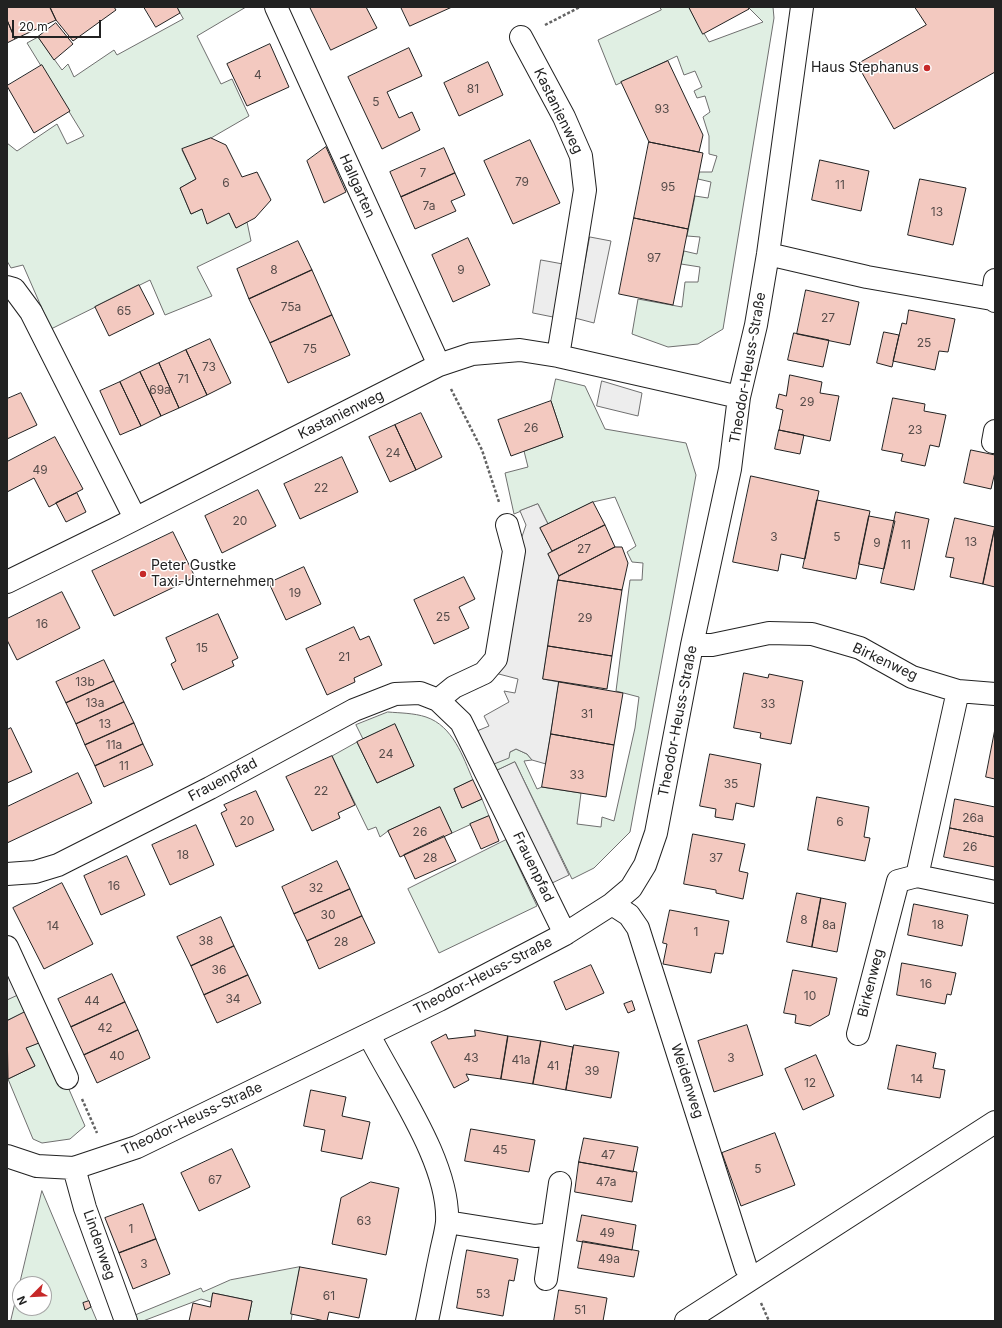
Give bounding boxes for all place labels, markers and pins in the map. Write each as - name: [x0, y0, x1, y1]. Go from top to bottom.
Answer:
- place label: Haus Stephanus: [811, 60, 919, 76]
- marker: Haus Stephanus: [922, 63, 932, 73]
- place label: Peter Gustke Taxi-Unternehmen: [151, 558, 275, 590]
- marker: Peter Gustke Taxi-Unternehmen: [138, 569, 148, 579]

